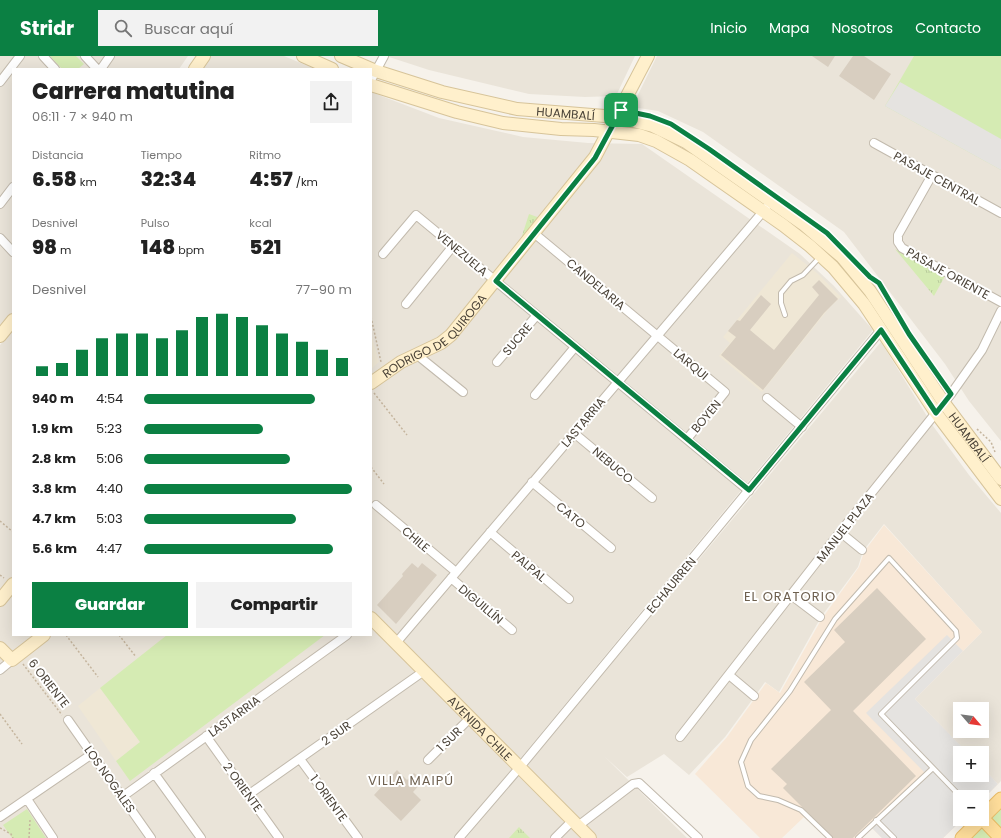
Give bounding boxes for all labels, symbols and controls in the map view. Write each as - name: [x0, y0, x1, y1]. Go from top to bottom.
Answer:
- search box: [98, 10, 378, 46]
- text: Stridr: [20, 15, 74, 42]
- icon: search: [112, 17, 134, 39]
- text: Buscar aquí: [144, 18, 233, 39]
- text: Inicio: [710, 18, 747, 38]
- text: Mapa: [769, 18, 810, 38]
- text: Nosotros: [832, 18, 893, 38]
- text: Contacto: [915, 18, 981, 38]
- text: Carrera matutina: [32, 76, 235, 107]
- button: share: [310, 81, 352, 123]
- pin: [604, 93, 638, 127]
- icon: arrive: [610, 99, 632, 121]
- street label: HUAMBALÍ: [536, 102, 595, 124]
- text: 06:11 · 7 × 940 m: [32, 107, 133, 126]
- text: Distancia: [32, 147, 84, 163]
- text: Tiempo: [141, 147, 182, 163]
- text: Ritmo: [249, 147, 281, 163]
- street label: PASAJE CENTRAL: [891, 147, 983, 209]
- text: 6.58: [32, 165, 77, 193]
- text: 32:34: [141, 165, 196, 193]
- text: 4:57: [249, 165, 293, 193]
- text: km: [77, 174, 97, 190]
- text: /km: [293, 174, 318, 190]
- text: Desnivel: [32, 215, 78, 231]
- text: Pulso: [141, 215, 170, 231]
- text: kcal: [249, 215, 272, 231]
- street label: VENEZUELA: [432, 226, 492, 280]
- text: 98: [32, 233, 57, 261]
- text: 148: [141, 233, 175, 261]
- text: 521: [249, 233, 282, 261]
- text: m: [57, 242, 71, 258]
- text: bpm: [175, 242, 204, 258]
- street label: PASAJE ORIENTE: [903, 243, 993, 303]
- street label: CANDELARIA: [563, 254, 629, 314]
- text: Desnivel: [32, 280, 86, 299]
- text: 77–90 m: [296, 280, 352, 299]
- street label: RODRIGO DE QUIROGA: [378, 290, 490, 381]
- street label: SUCRE: [498, 319, 536, 359]
- street label: LARQUI: [670, 344, 712, 384]
- text: 940 m: [32, 389, 74, 408]
- text: 4:54: [96, 389, 123, 408]
- street label: LASTARRIA: [557, 393, 609, 451]
- street label: BOYEN: [687, 396, 725, 436]
- street label: HUAMBALÍ: [945, 408, 994, 465]
- text: 1.9 km: [32, 419, 73, 438]
- text: 5:23: [96, 419, 122, 438]
- street label: NEBUCO: [589, 443, 637, 487]
- text: 2.8 km: [32, 449, 76, 468]
- text: 5:06: [96, 449, 123, 468]
- text: 3.8 km: [32, 479, 77, 498]
- text: 4:40: [96, 479, 123, 498]
- street label: MANUEL PLAZA: [812, 489, 878, 565]
- street label: CATO: [553, 498, 589, 532]
- text: 4.7 km: [32, 509, 76, 528]
- text: 5:03: [96, 509, 123, 528]
- street label: CHILE: [398, 522, 434, 556]
- text: 5.6 km: [32, 539, 77, 558]
- text: 4:47: [96, 539, 122, 558]
- street label: PALPAL: [508, 546, 550, 586]
- street label: ECHAURREN: [642, 553, 700, 617]
- street label: DIGUILLÍN: [455, 580, 507, 628]
- button: Guardar: [32, 582, 188, 628]
- button: Compartir: [196, 582, 352, 628]
- district label: EL ORATORIO: [744, 587, 836, 606]
- street label: 6 ORIENTE: [25, 655, 73, 711]
- street label: LASTARRIA: [205, 691, 263, 741]
- street label: AVENIDA CHILE: [444, 692, 517, 764]
- north arrow: [953, 702, 989, 738]
- map controls: [953, 702, 989, 826]
- street label: 2 SUR: [318, 717, 354, 749]
- street label: 1 SUR: [433, 723, 465, 755]
- street label: LOS NOGALES: [81, 742, 139, 816]
- button: +: [953, 746, 989, 782]
- street label: 2 ORIENTE: [219, 759, 267, 815]
- street label: 1 ORIENTE: [306, 771, 352, 825]
- district label: VILLA MAIPÚ: [368, 771, 454, 790]
- button: −: [953, 790, 989, 826]

